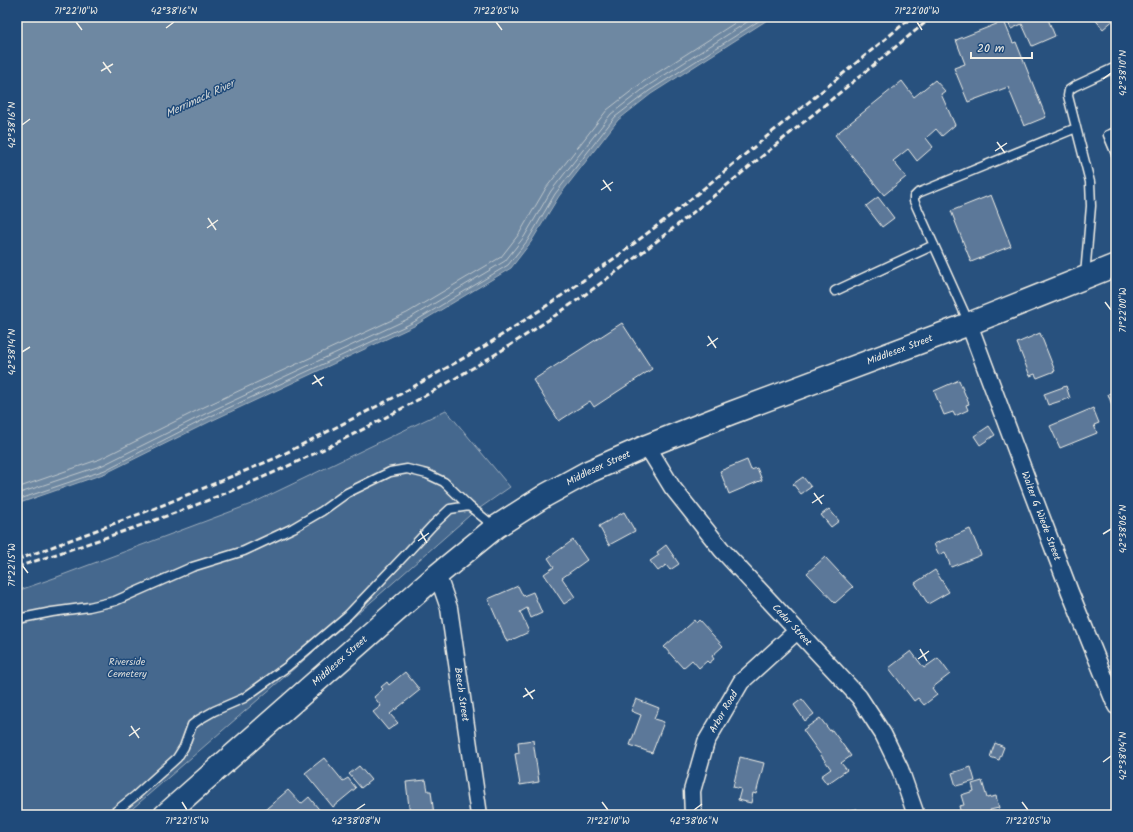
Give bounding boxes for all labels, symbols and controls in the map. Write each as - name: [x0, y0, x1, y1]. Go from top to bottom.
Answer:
- text: 71°22'10"W: [54, 3, 98, 19]
- text: 42°38'16"N: [151, 3, 198, 19]
- text: 71°22'05"W: [473, 3, 519, 19]
- text: 71°22'00"W: [894, 3, 940, 19]
- scale bar: [971, 34, 1032, 60]
- text: 20 m: [977, 39, 1005, 58]
- text: 42°38'10"N: [1115, 50, 1131, 96]
- water label: Merrimack River: [163, 74, 240, 123]
- text: 42°38'16"N: [4, 101, 20, 148]
- text: 71°22'00"W: [1115, 287, 1131, 333]
- text: 42°38'14"N: [4, 328, 20, 375]
- street label: Middlesex Street: [864, 330, 935, 370]
- street label: Middlesex Street: [563, 446, 633, 490]
- street label: Walter G Wiede Street: [1017, 469, 1065, 563]
- text: 42°38'06"N: [1115, 505, 1131, 553]
- text: 71°22'15"W: [4, 543, 20, 587]
- street label: Cedar Street: [768, 600, 816, 650]
- street label: Middlesex Street: [308, 632, 371, 690]
- park label: Riverside Cemetery: [107, 654, 147, 682]
- street label: Beech Street: [450, 666, 473, 723]
- street label: Arbor Road: [705, 687, 743, 736]
- text: 42°38'04"N: [1115, 732, 1131, 780]
- text: 71°22'15"W: [165, 813, 209, 829]
- text: 42°38'08"N: [332, 813, 381, 829]
- text: 71°22'10"W: [586, 813, 630, 829]
- text: 42°38'06"N: [670, 813, 718, 829]
- text: 71°22'05"W: [1005, 813, 1051, 829]

